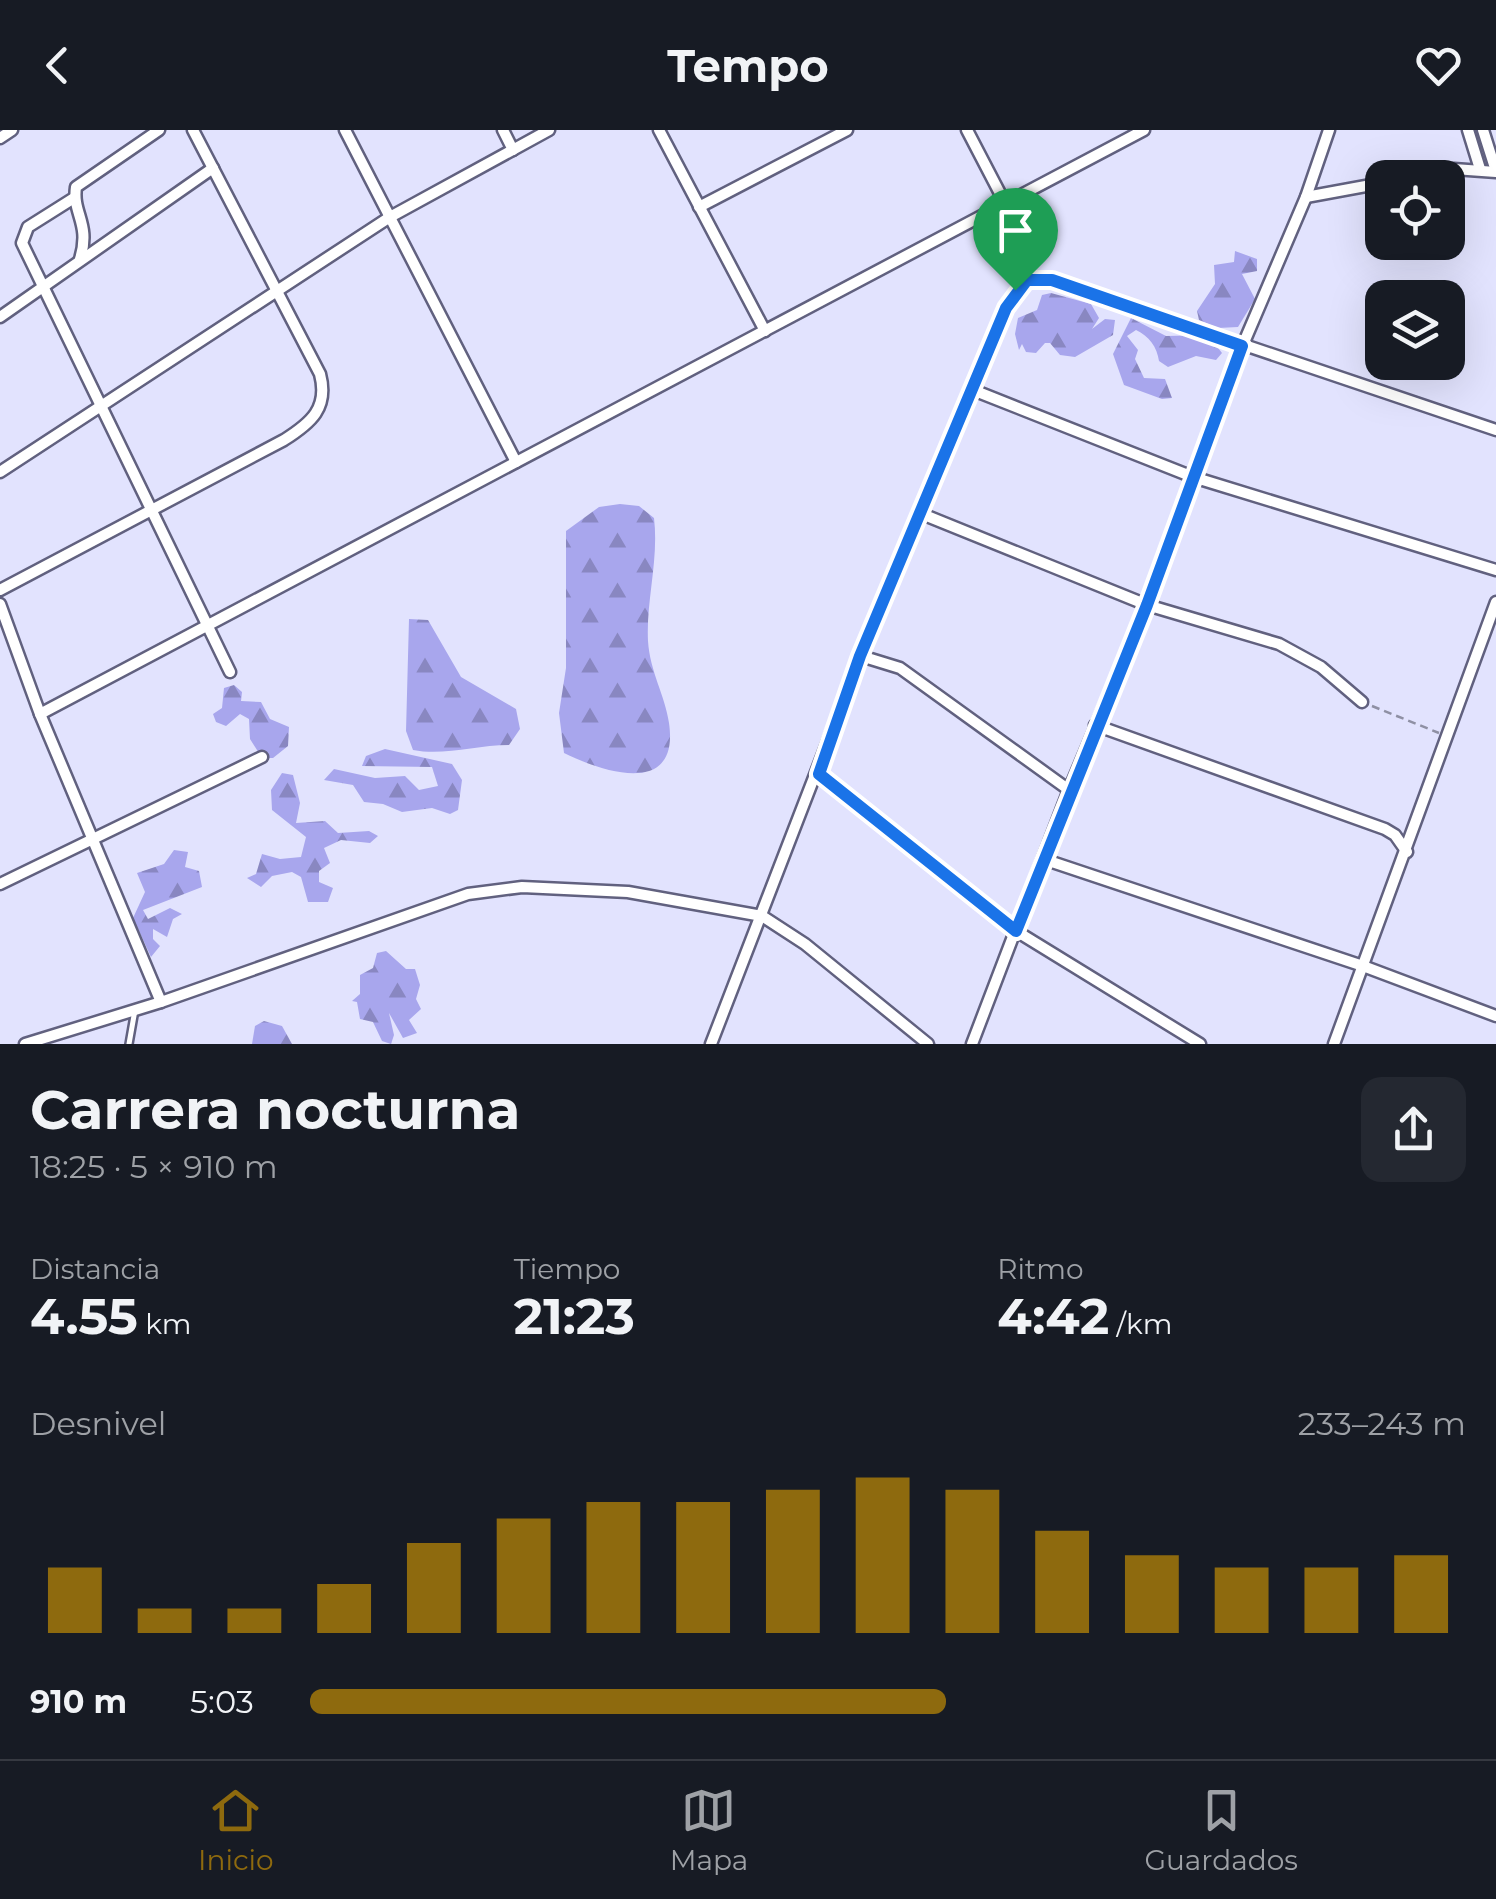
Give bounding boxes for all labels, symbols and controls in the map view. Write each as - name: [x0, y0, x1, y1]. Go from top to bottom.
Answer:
- icon: back: [30, 38, 85, 93]
- text: Tempo: [667, 38, 829, 93]
- icon: heart: [1411, 38, 1466, 93]
- map controls: [1365, 160, 1465, 380]
- button: locate: [1365, 160, 1465, 260]
- pin: [973, 188, 1058, 291]
- icon: arrive: [988, 203, 1043, 258]
- button: layers: [1365, 280, 1465, 380]
- text: Carrera nocturna: [30, 1076, 520, 1143]
- button: share: [1361, 1077, 1466, 1182]
- text: 18:25 · 5 × 910 m: [30, 1147, 278, 1186]
- text: Distancia: [30, 1252, 160, 1286]
- text: Tiempo: [514, 1252, 620, 1286]
- text: Ritmo: [997, 1252, 1084, 1286]
- text: 4.55: [30, 1286, 138, 1347]
- text: 21:23: [514, 1286, 635, 1347]
- text: 4:42: [997, 1286, 1109, 1347]
- text: km: [138, 1307, 191, 1341]
- text: /km: [1109, 1307, 1172, 1341]
- text: Desnivel: [30, 1404, 166, 1443]
- text: 233–243 m: [1298, 1404, 1466, 1443]
- text: 910 m: [30, 1682, 127, 1721]
- text: 5:03: [190, 1682, 254, 1721]
- tab: Inicio: [198, 1783, 274, 1877]
- tab: Mapa: [670, 1783, 748, 1877]
- tab: Guardados: [1144, 1783, 1298, 1877]

